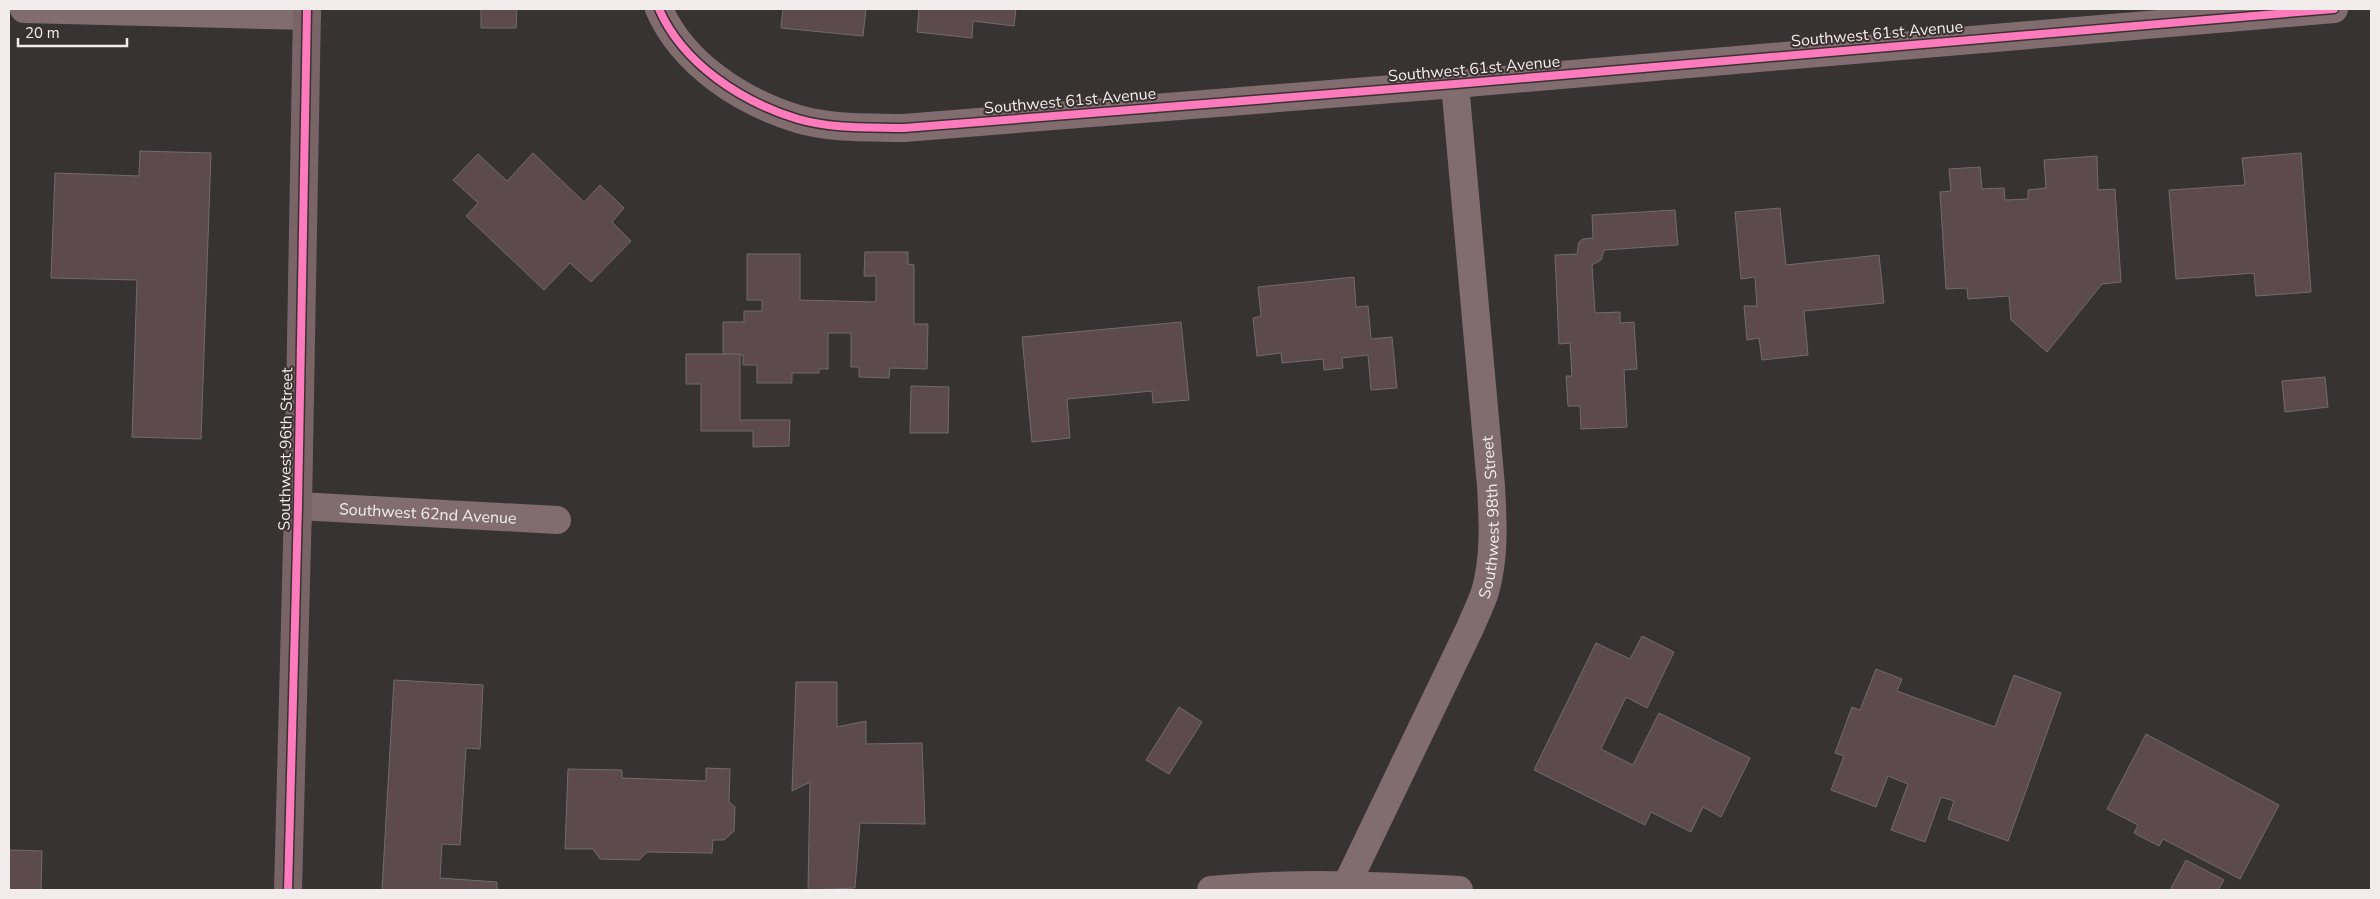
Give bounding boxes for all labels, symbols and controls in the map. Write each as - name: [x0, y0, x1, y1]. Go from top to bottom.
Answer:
- scale bar: [18, 15, 126, 47]
- street label: Southwest 61st Avenue: [1790, 16, 1964, 52]
- text: 20 m: [25, 23, 60, 43]
- street label: Southwest 61st Avenue: [1387, 51, 1561, 87]
- street label: Southwest 61st Avenue: [983, 83, 1157, 119]
- street label: Southwest 96th Street: [274, 367, 298, 531]
- street label: Southwest 98th Street: [1473, 434, 1505, 602]
- street label: Southwest 62nd Avenue: [338, 498, 517, 530]

